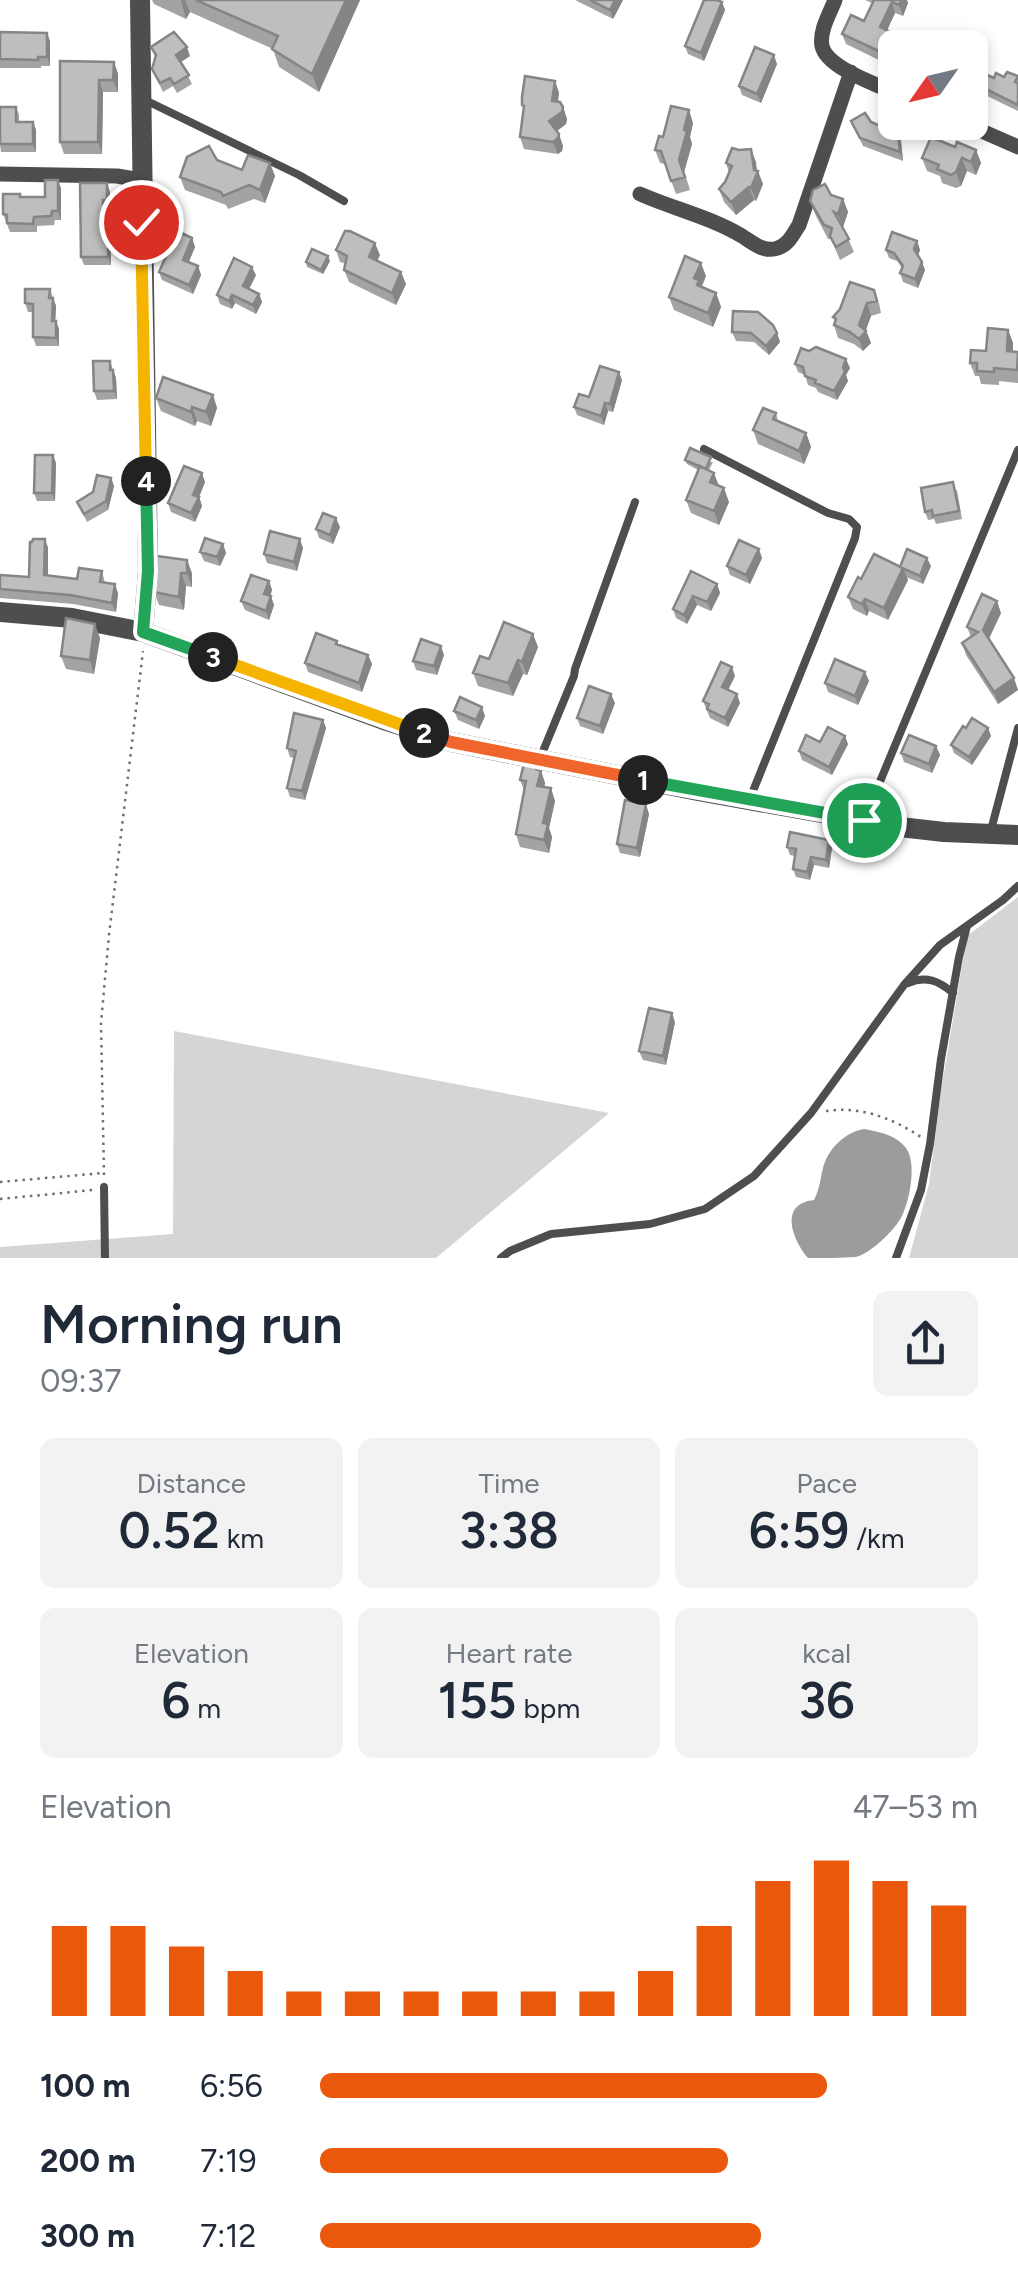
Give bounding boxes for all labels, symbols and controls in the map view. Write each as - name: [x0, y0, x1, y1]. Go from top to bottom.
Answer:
- north arrow: [878, 30, 988, 140]
- map controls: [878, 30, 988, 140]
- pin: [99, 180, 184, 265]
- icon: check: [114, 195, 169, 250]
- pin: 4: [121, 456, 171, 506]
- text: 4: [137, 464, 155, 498]
- pin: 3: [188, 632, 238, 682]
- text: 3: [205, 640, 221, 674]
- pin: 2: [399, 708, 449, 758]
- text: 2: [416, 716, 432, 750]
- pin: 1: [618, 755, 668, 805]
- text: 1: [637, 763, 649, 797]
- pin: [822, 778, 907, 863]
- icon: arrive: [837, 793, 892, 848]
- text: Morning run: [40, 1291, 343, 1357]
- button: share: [873, 1291, 978, 1396]
- text: 09:37: [40, 1362, 121, 1400]
- text: Distance: [136, 1466, 246, 1500]
- text: Time: [478, 1466, 540, 1500]
- text: Pace: [796, 1466, 857, 1500]
- text: 0.52: [119, 1500, 220, 1561]
- text: 3:38: [459, 1500, 559, 1561]
- text: 6:59: [749, 1500, 849, 1561]
- text: km: [220, 1521, 264, 1555]
- text: /km: [849, 1521, 904, 1555]
- text: Elevation: [134, 1636, 249, 1670]
- text: Heart rate: [445, 1636, 573, 1670]
- text: kcal: [802, 1636, 851, 1670]
- text: 6: [162, 1670, 190, 1731]
- text: 155: [438, 1670, 517, 1731]
- text: 36: [799, 1670, 855, 1731]
- text: m: [190, 1691, 221, 1725]
- text: bpm: [517, 1691, 580, 1725]
- text: Elevation: [40, 1788, 172, 1826]
- text: 47–53 m: [852, 1788, 978, 1826]
- text: 100 m: [40, 2067, 131, 2105]
- text: 6:56: [200, 2067, 263, 2105]
- text: 200 m: [40, 2142, 136, 2180]
- text: 7:19: [200, 2142, 257, 2180]
- text: 300 m: [40, 2217, 135, 2255]
- text: 7:12: [200, 2217, 256, 2255]

